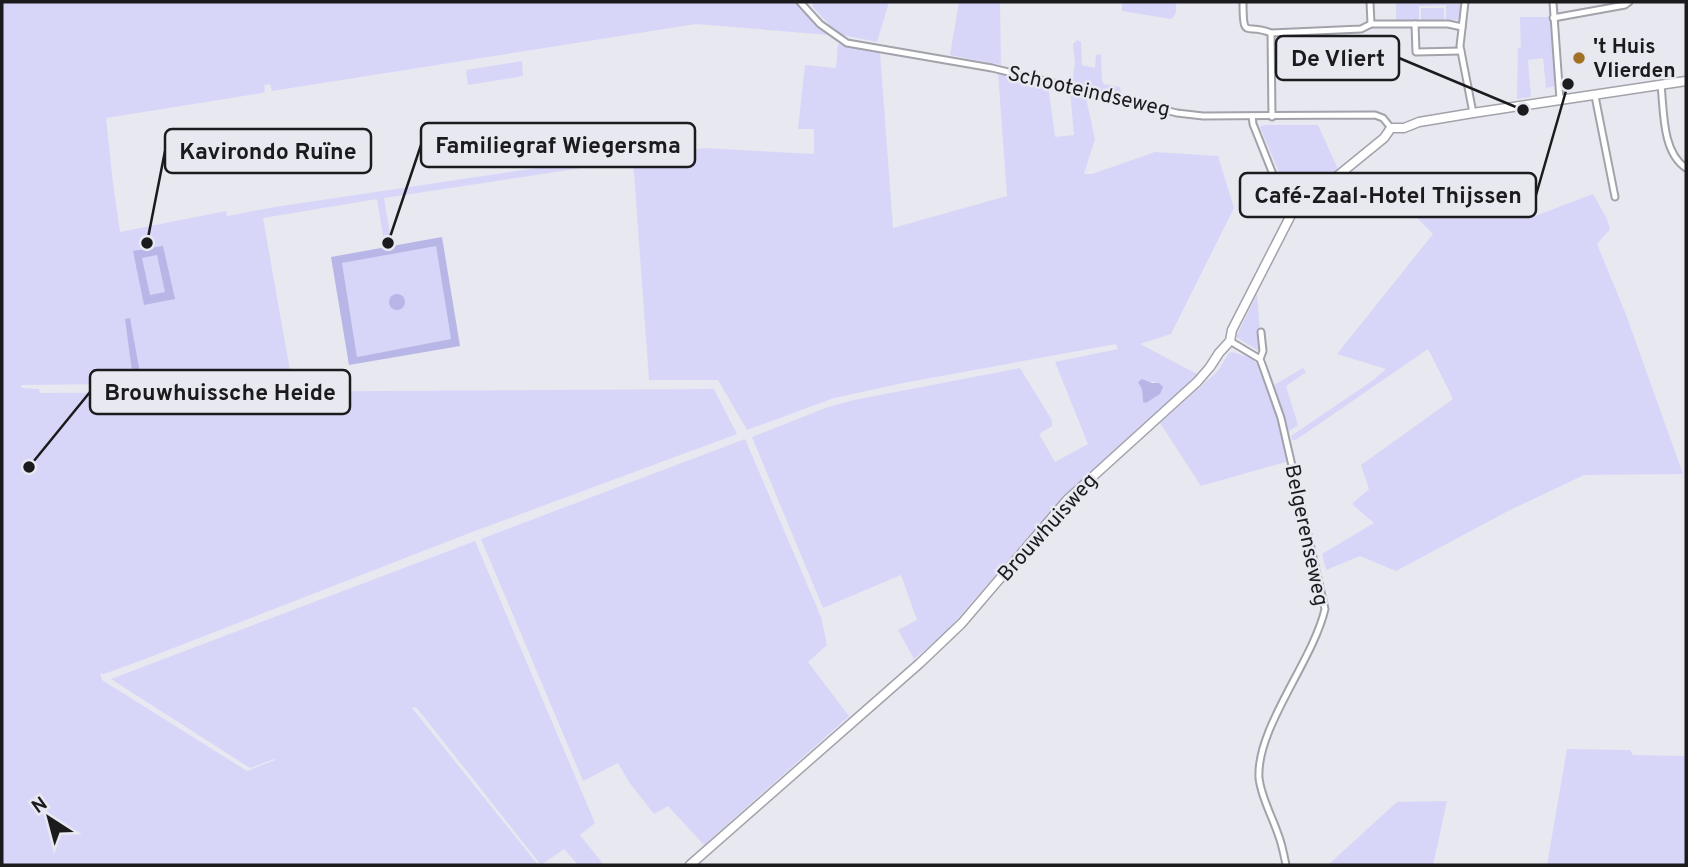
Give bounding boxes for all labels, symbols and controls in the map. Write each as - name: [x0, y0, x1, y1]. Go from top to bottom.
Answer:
- place label: 't Huis Vlierden: [1593, 34, 1676, 85]
- callout: De Vliert: [1276, 36, 1399, 80]
- text: De Vliert: [1291, 46, 1385, 75]
- marker: 't Huis Vlierden: [1571, 50, 1587, 66]
- street label: Schooteindseweg: [1005, 61, 1172, 124]
- callout: Familiegraf Wiegersma: [421, 123, 695, 167]
- callout: Kavirondo Ruïne: [165, 129, 371, 173]
- text: Familiegraf Wiegersma: [435, 133, 681, 162]
- text: Kavirondo Ruïne: [179, 139, 357, 168]
- callout: Café-Zaal-Hotel Thijssen: [1240, 173, 1536, 217]
- text: Café-Zaal-Hotel Thijssen: [1254, 183, 1522, 212]
- callout: Brouwhuissche Heide: [90, 370, 350, 414]
- text: Brouwhuissche Heide: [104, 380, 336, 409]
- street label: Belgerenseweg: [1277, 462, 1334, 609]
- street label: Brouwhuisweg: [992, 468, 1104, 588]
- north arrow: [14, 783, 84, 853]
- text: N: [28, 792, 53, 820]

